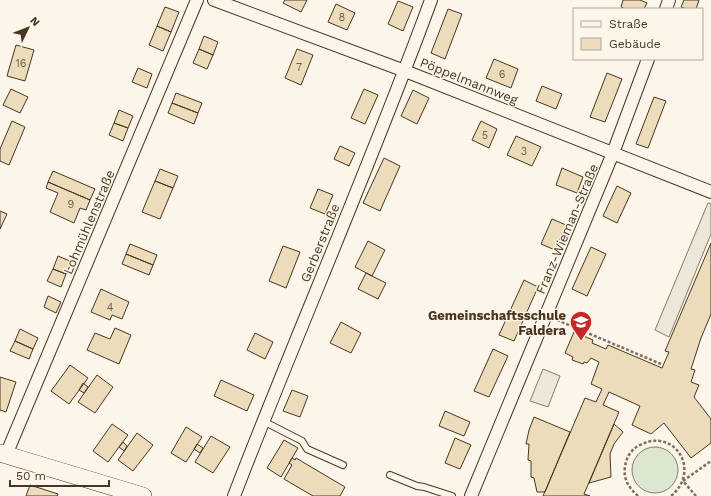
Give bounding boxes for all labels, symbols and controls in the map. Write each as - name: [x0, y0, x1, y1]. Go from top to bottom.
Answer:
- north arrow: [8, 8, 48, 48]
- legend: [573, 8, 703, 60]
- house number: 8: [339, 11, 346, 24]
- text: N: [27, 14, 42, 29]
- text: Straße: [609, 17, 648, 31]
- text: Gebäude: [609, 37, 661, 51]
- street label: Pöppelmannweg: [418, 55, 520, 108]
- house number: 16: [16, 57, 27, 70]
- house number: 7: [296, 61, 302, 74]
- house number: 6: [499, 68, 506, 81]
- house number: 5: [482, 129, 488, 142]
- house number: 3: [521, 145, 527, 158]
- street label: Franz-Wieman-Straße: [533, 162, 601, 296]
- street label: Lohmühlenstraße: [60, 168, 118, 276]
- house number: 9: [68, 198, 75, 211]
- street label: Gerberstraße: [297, 202, 343, 284]
- house number: 4: [107, 301, 114, 314]
- place label: Gemeinschaftsschule Faldera: [428, 308, 566, 338]
- school or university icon: Gemeinschaftsschule Faldera: [568, 309, 594, 342]
- scale bar: [10, 462, 109, 488]
- text: 50 m: [16, 469, 46, 483]

